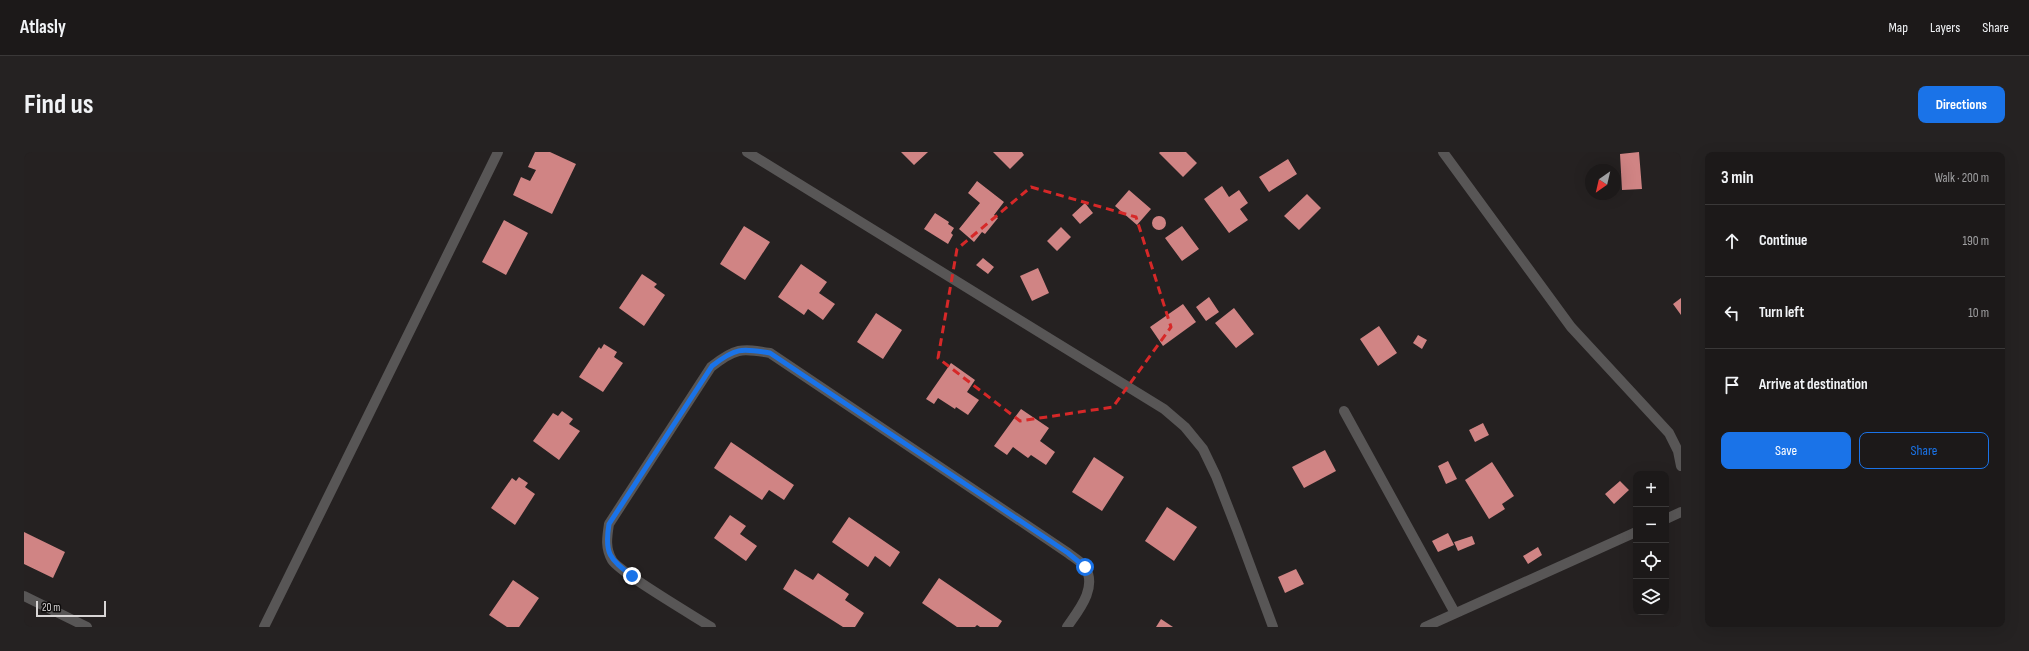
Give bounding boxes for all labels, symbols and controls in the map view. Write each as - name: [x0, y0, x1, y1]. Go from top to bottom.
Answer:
- text: Atlasly: [20, 16, 66, 39]
- text: Map: [1888, 19, 1908, 36]
- text: Layers: [1930, 19, 1960, 36]
- text: Share: [1982, 19, 2009, 36]
- button: Directions: [1918, 86, 2005, 123]
- text: Find us: [24, 88, 93, 121]
- north arrow: [1585, 164, 1621, 200]
- text: 3 min: [1721, 168, 1754, 188]
- text: Walk · 200 m: [1934, 170, 1989, 186]
- icon: ahead: [1721, 230, 1743, 252]
- text: Continue: [1759, 231, 1808, 250]
- text: 190 m: [1962, 233, 1989, 249]
- icon: left: [1721, 302, 1743, 324]
- text: Turn left: [1759, 303, 1804, 322]
- text: 10 m: [1968, 305, 1989, 321]
- icon: arrive: [1721, 374, 1743, 396]
- text: Arrive at destination: [1759, 375, 1868, 394]
- button: Save: [1721, 432, 1851, 469]
- button: Share: [1859, 432, 1989, 469]
- map controls: [1633, 471, 1669, 615]
- button: +: [1633, 471, 1669, 507]
- button: −: [1633, 507, 1669, 543]
- button: locate: [1633, 543, 1669, 579]
- route start: [1076, 558, 1094, 576]
- route end: [623, 567, 641, 585]
- button: layers: [1633, 579, 1669, 615]
- scale bar: [36, 599, 106, 618]
- text: 20 m: [42, 601, 60, 614]

